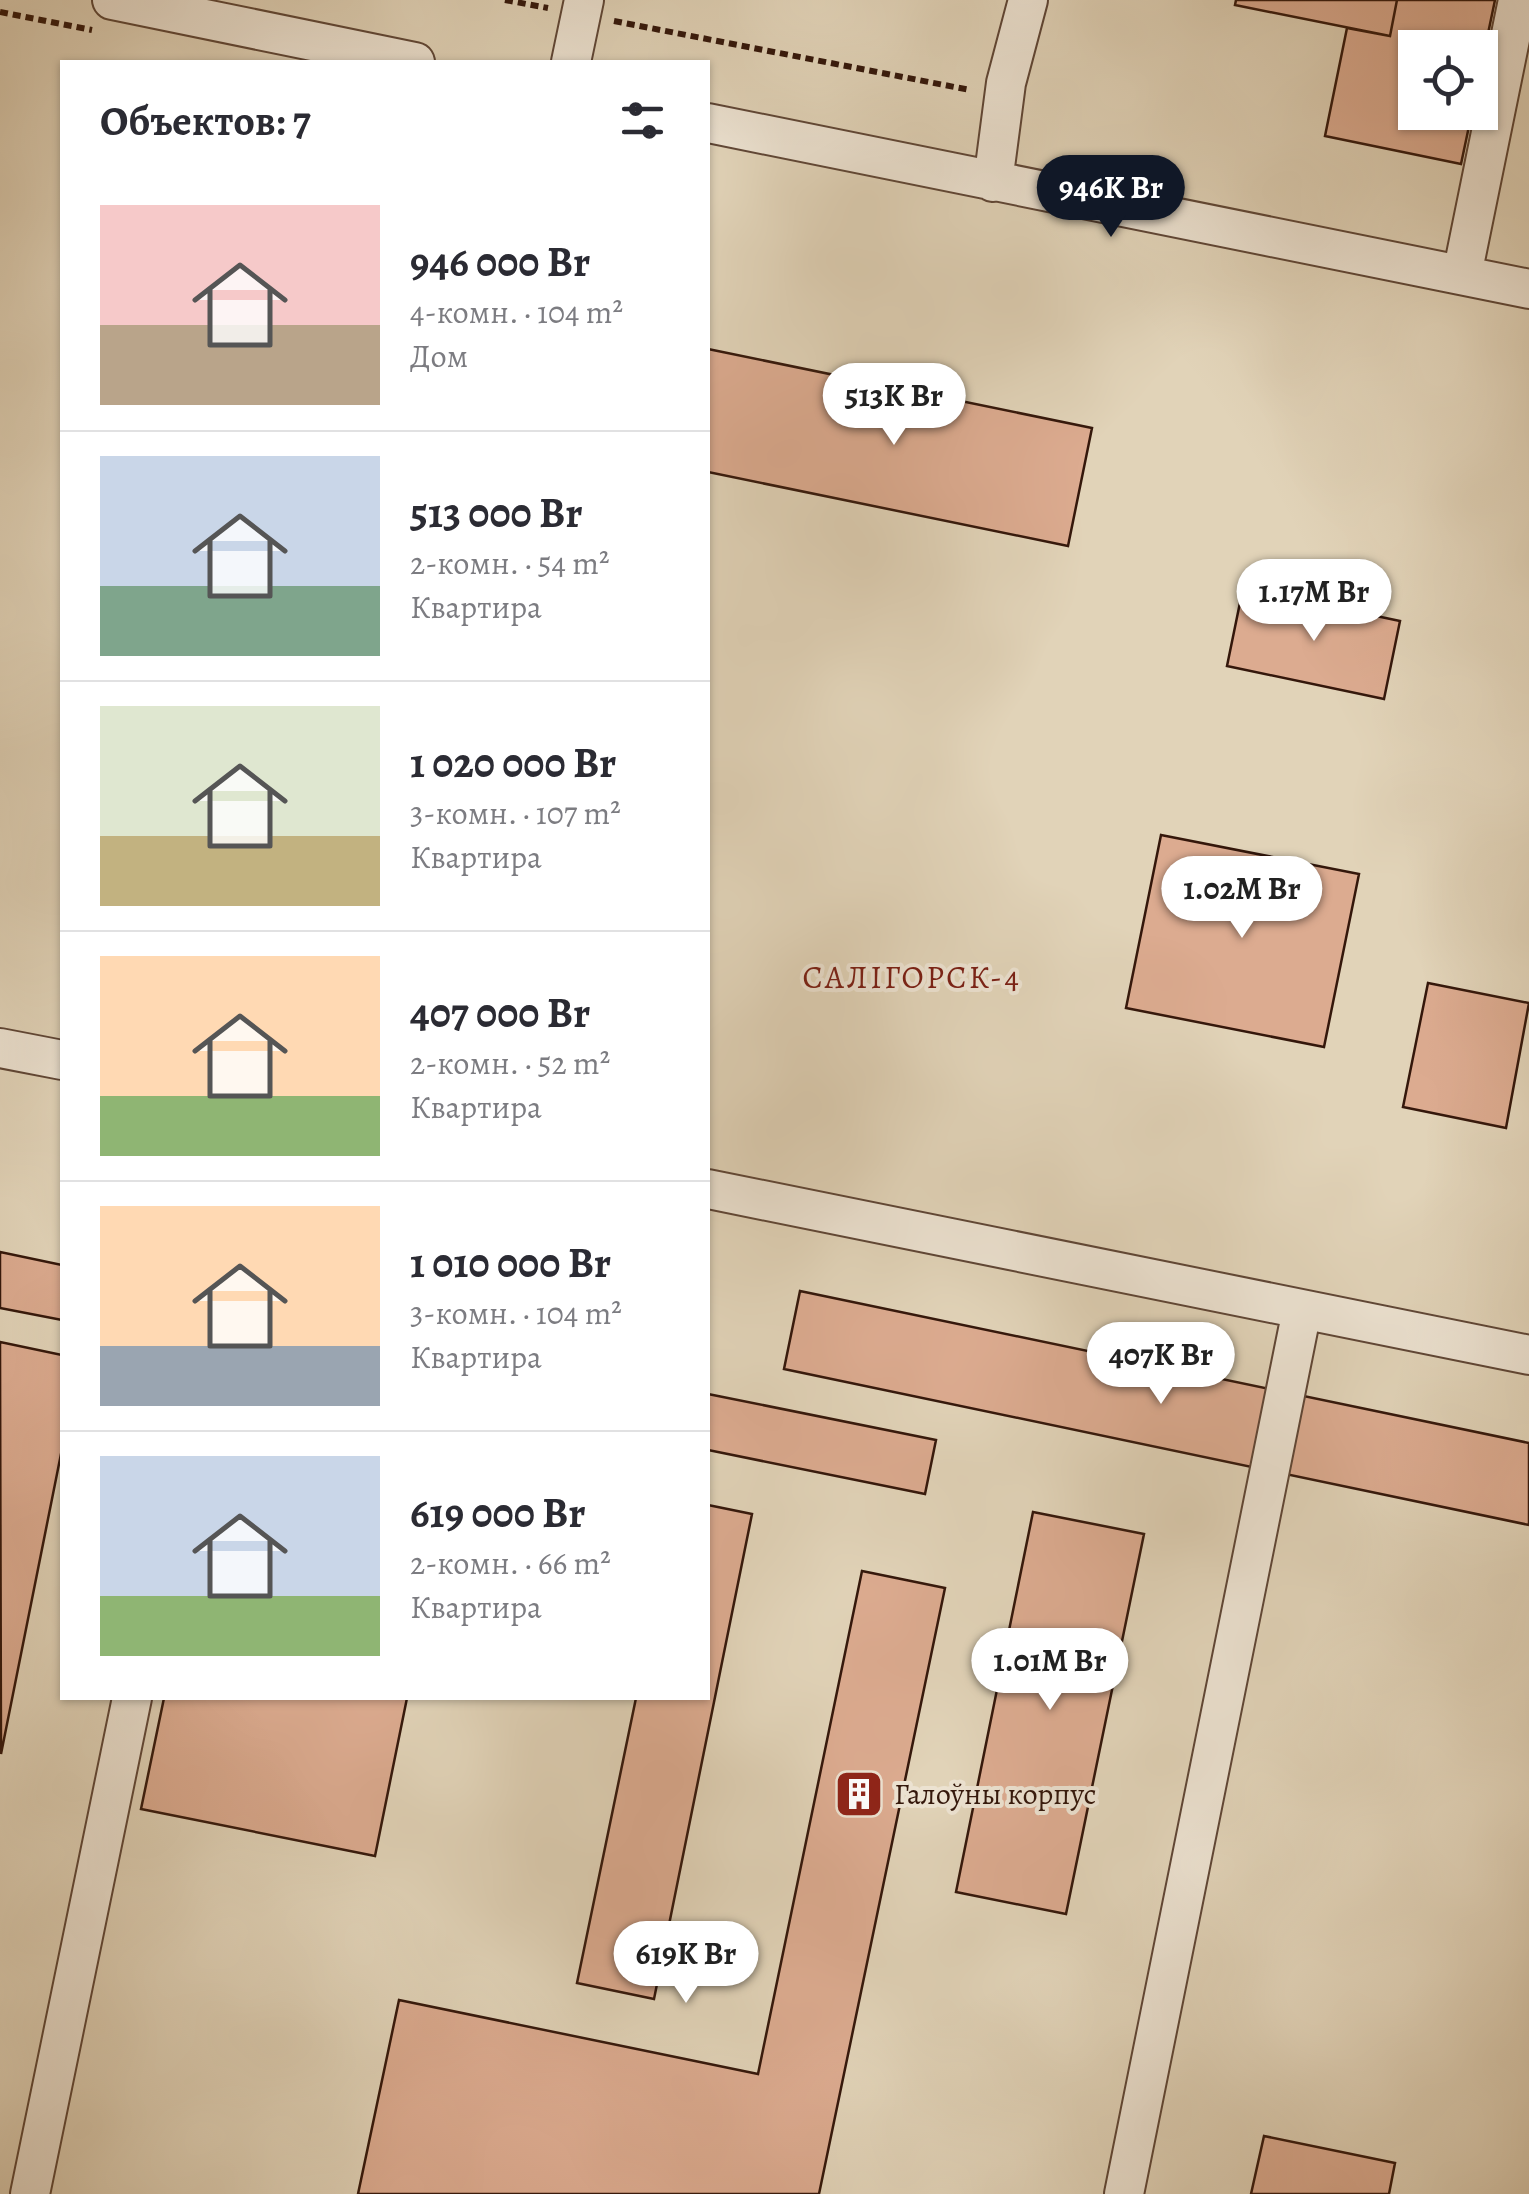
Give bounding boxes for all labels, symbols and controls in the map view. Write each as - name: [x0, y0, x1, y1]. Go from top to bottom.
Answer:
- map controls: [1398, 30, 1498, 130]
- button: locate: [1398, 30, 1498, 130]
- text: Объектов: 7: [100, 92, 311, 149]
- icon: filters: [615, 93, 670, 148]
- pin: 946K Br: [1019, 155, 1203, 240]
- text: 946K Br: [1059, 165, 1163, 209]
- text: 946 000 Br: [410, 233, 590, 290]
- icon: home: [180, 245, 300, 365]
- text: 4-комн. · 104 m²: [410, 290, 623, 334]
- text: Дом: [410, 334, 468, 378]
- pin: 513K Br: [802, 363, 986, 448]
- text: 513K Br: [845, 373, 943, 417]
- text: 513 000 Br: [410, 484, 582, 541]
- icon: home: [180, 496, 300, 616]
- text: 2-комн. · 54 m²: [410, 541, 609, 585]
- pin: 1.17M Br: [1211, 559, 1417, 644]
- text: 1.17M Br: [1259, 569, 1369, 613]
- text: Квартира: [410, 585, 542, 629]
- text: 1 020 000 Br: [410, 734, 616, 791]
- icon: home: [180, 746, 300, 866]
- text: 3-комн. · 107 m²: [410, 791, 621, 835]
- text: Квартира: [410, 835, 542, 879]
- pin: 1.02M Br: [1139, 856, 1345, 941]
- text: 1.02M Br: [1183, 866, 1301, 910]
- district label: САЛІГОРСК-4: [802, 955, 1022, 999]
- text: 407 000 Br: [410, 984, 590, 1041]
- icon: home: [180, 996, 300, 1116]
- text: 2-комн. · 52 m²: [410, 1041, 610, 1085]
- text: Квартира: [410, 1085, 542, 1129]
- text: 1 010 000 Br: [410, 1234, 611, 1291]
- icon: home: [180, 1246, 300, 1366]
- text: 3-комн. · 104 m²: [410, 1291, 622, 1335]
- pin: 407K Br: [1069, 1322, 1253, 1407]
- text: 407K Br: [1109, 1332, 1213, 1376]
- text: Квартира: [410, 1335, 542, 1379]
- text: 619 000 Br: [410, 1484, 585, 1541]
- icon: home: [180, 1496, 300, 1616]
- text: 2-комн. · 66 m²: [410, 1541, 611, 1585]
- text: Квартира: [410, 1585, 542, 1629]
- pin: 1.01M Br: [947, 1628, 1153, 1713]
- text: 1.01M Br: [993, 1638, 1107, 1682]
- building icon: Галоўны корпус: [833, 1768, 885, 1820]
- place label: Галоўны корпус: [894, 1774, 1097, 1814]
- pin: 619K Br: [594, 1921, 778, 2006]
- text: 619K Br: [636, 1931, 736, 1975]

